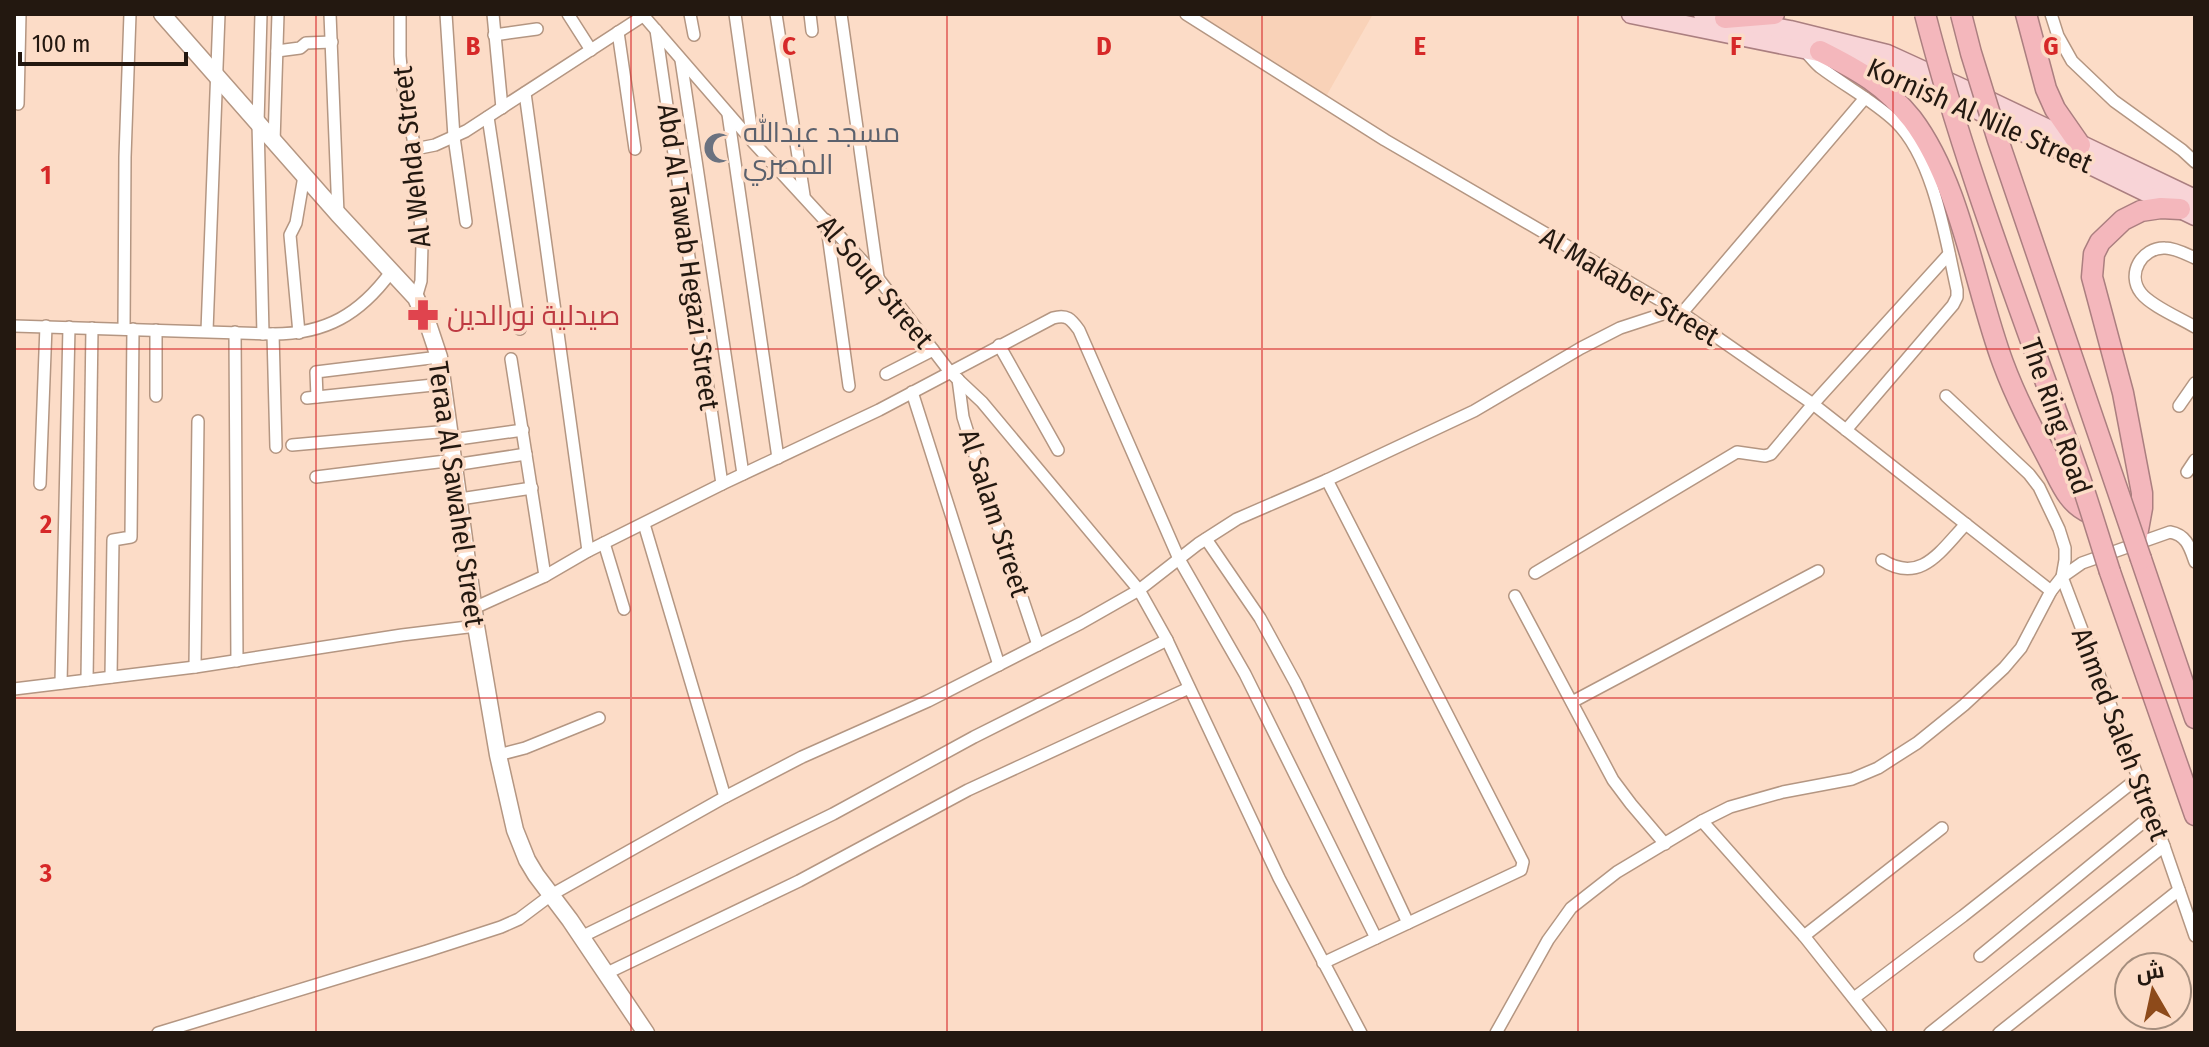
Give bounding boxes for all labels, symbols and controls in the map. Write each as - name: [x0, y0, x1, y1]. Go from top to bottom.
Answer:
- scale bar: [20, 16, 186, 66]
- text: 100 m: [32, 30, 90, 58]
- text: B: [466, 31, 481, 62]
- text: C: [782, 31, 796, 62]
- text: D: [1096, 31, 1112, 62]
- text: E: [1414, 31, 1426, 62]
- text: F: [1730, 31, 1742, 62]
- text: G: [2043, 31, 2059, 62]
- street label: Kornish Al Nile Street: [1862, 51, 2098, 180]
- street label: Al Wehda Street: [385, 64, 437, 249]
- street label: Abd Al Tawab Hegazi Street: [651, 102, 726, 413]
- place label: مسجد عبدالله المصري: [743, 114, 900, 186]
- mosque icon: مسجد عبدالله المصري: [702, 131, 736, 165]
- text: 1: [41, 160, 52, 191]
- street label: Al Souq Street: [811, 210, 941, 356]
- street label: Al Makaber Street: [1534, 220, 1726, 353]
- pharmacy icon: صيدلية نورالدين: [406, 298, 440, 332]
- place label: صيدلية نورالدين: [447, 299, 620, 332]
- street label: The Ring Road: [2014, 334, 2099, 499]
- street label: Teraa Al Sawahel Street: [422, 359, 492, 630]
- street label: Al Salam Street: [952, 425, 1037, 602]
- text: 2: [39, 509, 52, 540]
- street label: Ahmed Saleh Street: [2065, 623, 2177, 846]
- text: 3: [39, 858, 52, 889]
- north arrow: [2113, 951, 2193, 1031]
- text: ش: [2134, 956, 2166, 987]

